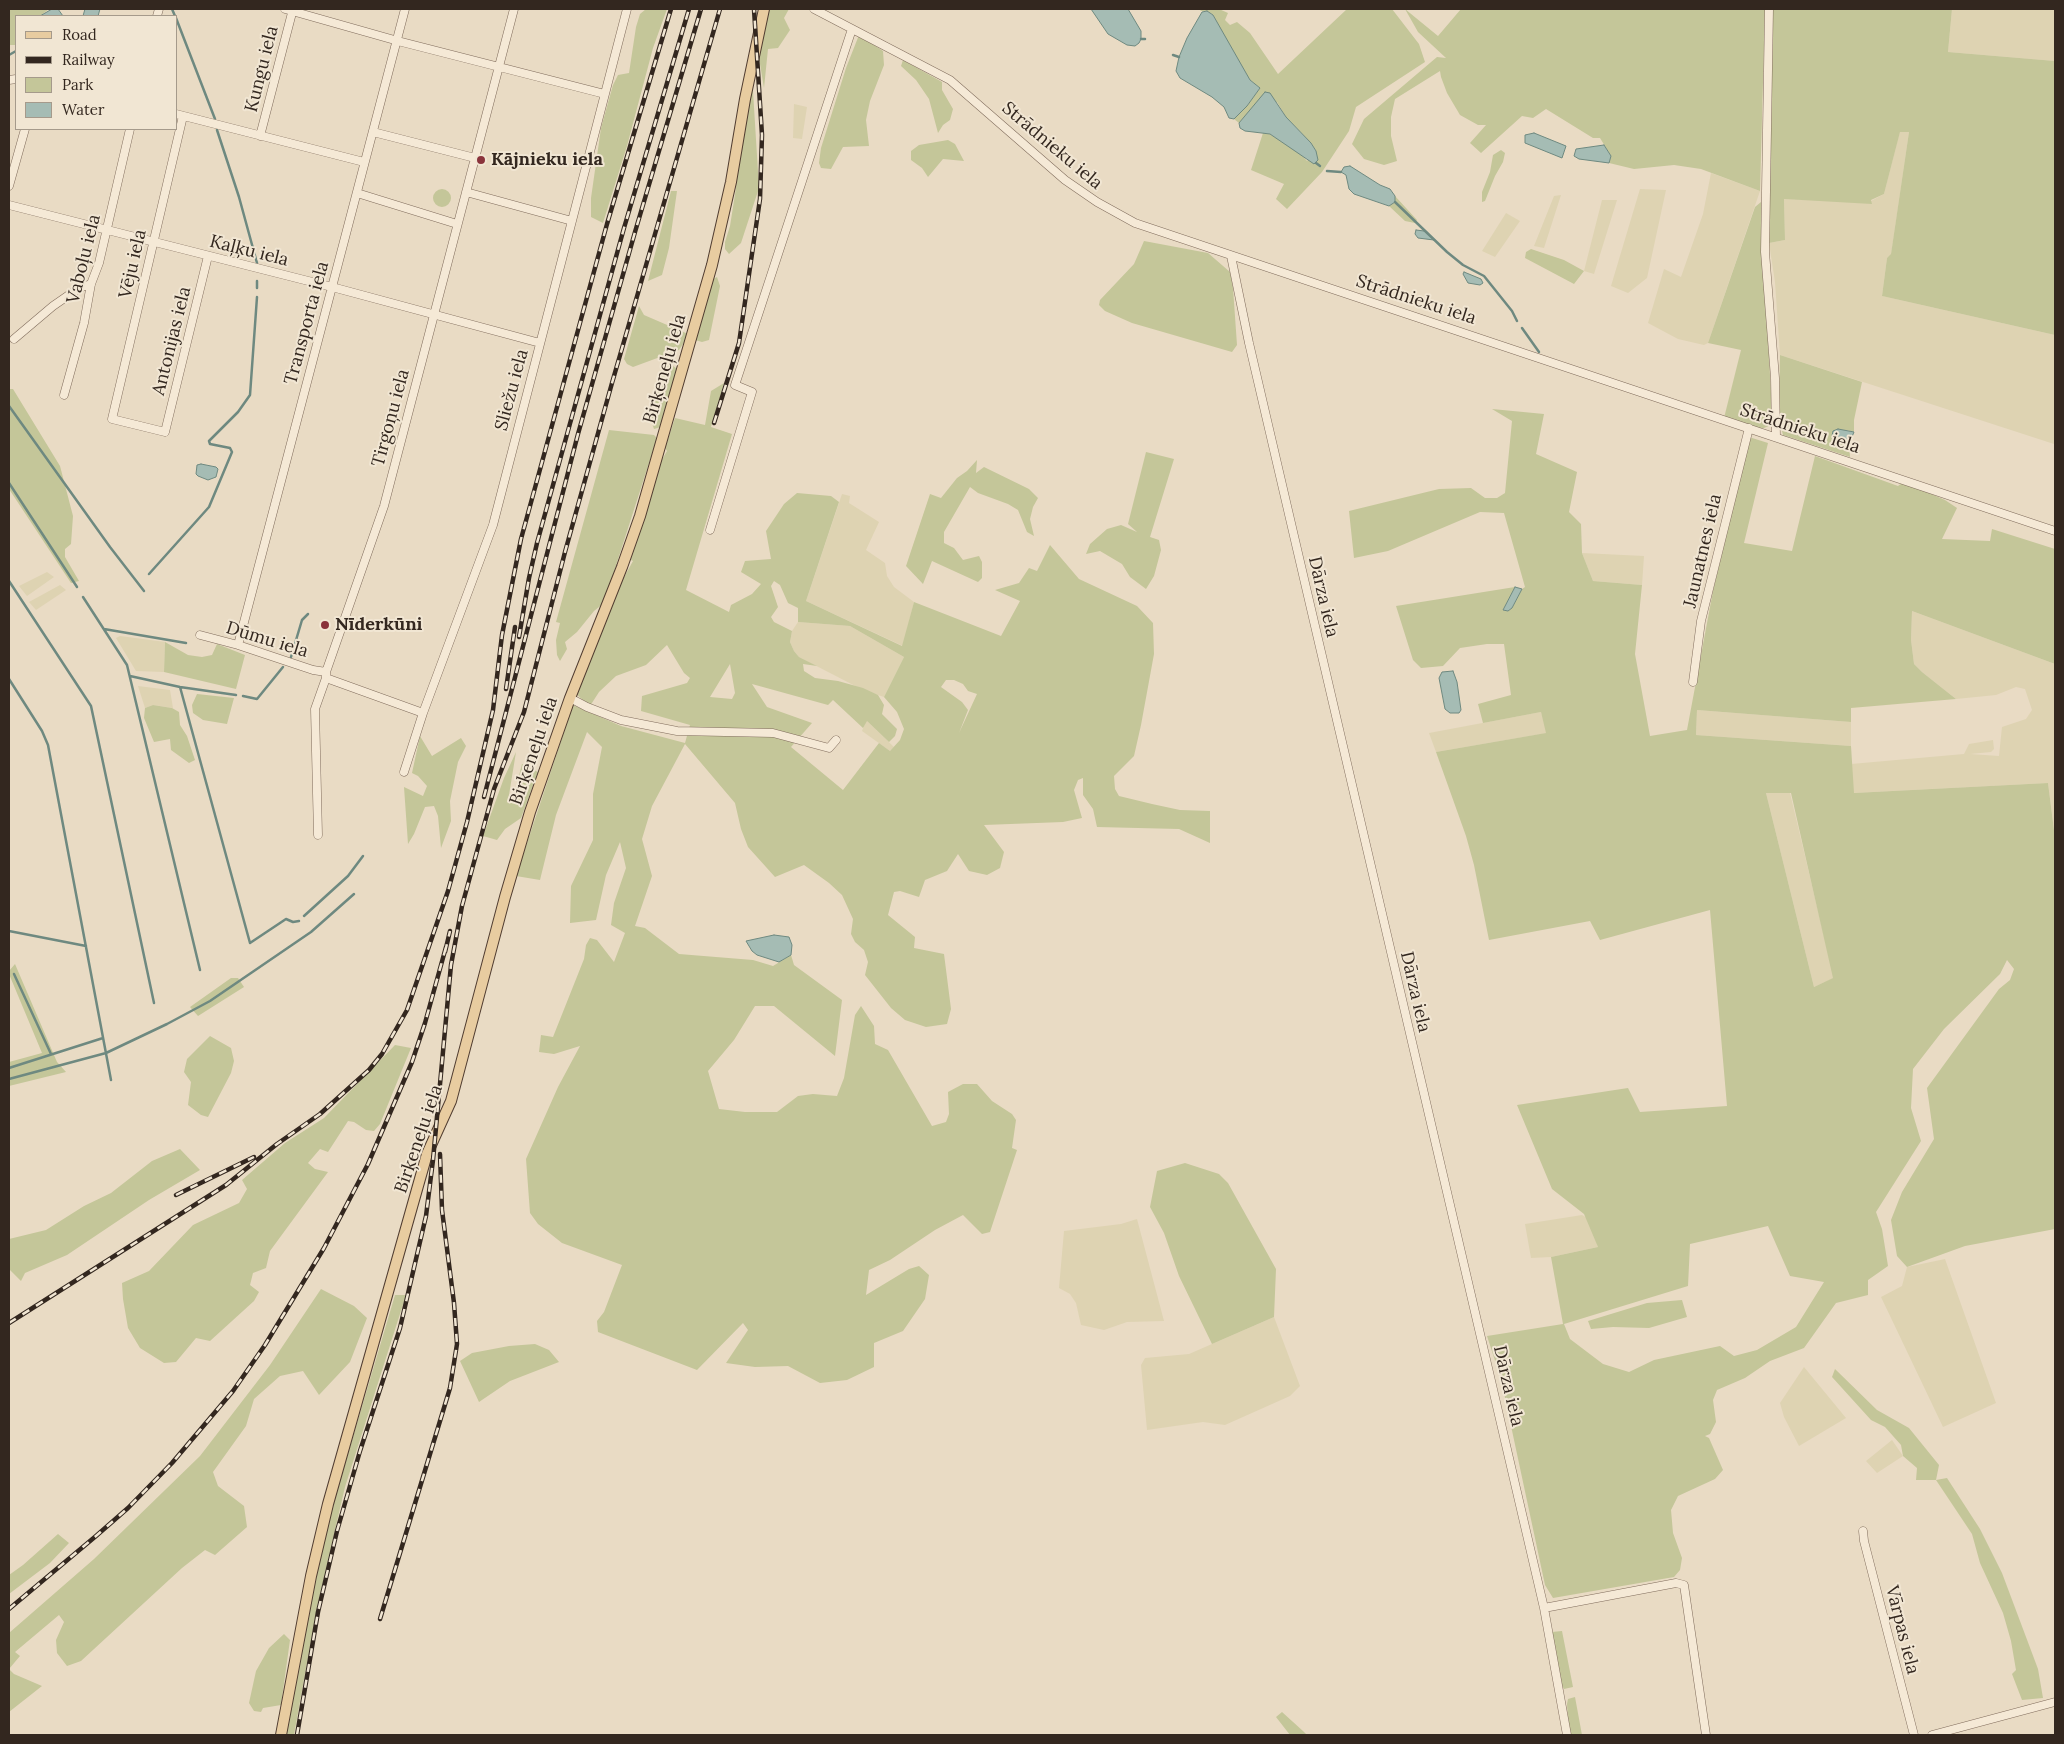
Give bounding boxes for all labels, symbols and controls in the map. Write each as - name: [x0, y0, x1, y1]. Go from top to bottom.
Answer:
- legend: [15, 15, 178, 130]
- street label: Kungu iela: [241, 24, 283, 114]
- text: Road: [62, 25, 97, 44]
- text: Railway: [62, 50, 115, 69]
- text: Park: [62, 75, 93, 94]
- street label: Strādnieku iela: [997, 98, 1107, 194]
- text: Water: [62, 100, 104, 119]
- place label: Kājnieku iela: [491, 149, 603, 171]
- marker: Kājnieku iela: [475, 154, 487, 166]
- street label: Vaboļu iela: [63, 212, 105, 306]
- street label: Vēju iela: [115, 227, 151, 301]
- street label: Kaļķu iela: [207, 231, 291, 271]
- street label: Transporta iela: [280, 259, 334, 387]
- street label: Strādnieku iela: [1353, 270, 1479, 330]
- street label: Antonijas iela: [148, 284, 196, 398]
- street label: Birķeneļu iela: [639, 312, 691, 426]
- street label: Sliežu iela: [491, 347, 533, 433]
- street label: Tirgoņu iela: [368, 367, 414, 469]
- street label: Strādnieku iela: [1737, 399, 1863, 459]
- street label: Jaunatnes iela: [1679, 492, 1727, 610]
- street label: Dārza iela: [1303, 554, 1343, 640]
- place label: Nīderkūni: [335, 614, 422, 636]
- street label: Dūmu iela: [223, 617, 311, 663]
- marker: Nīderkūni: [319, 619, 331, 631]
- street label: Birķeneļu iela: [505, 694, 563, 808]
- street label: Dārza iela: [1395, 949, 1435, 1035]
- street label: Birķeneļu iela: [390, 1082, 448, 1196]
- street label: Dārza iela: [1488, 1343, 1528, 1429]
- street label: Vārpas iela: [1881, 1583, 1923, 1677]

